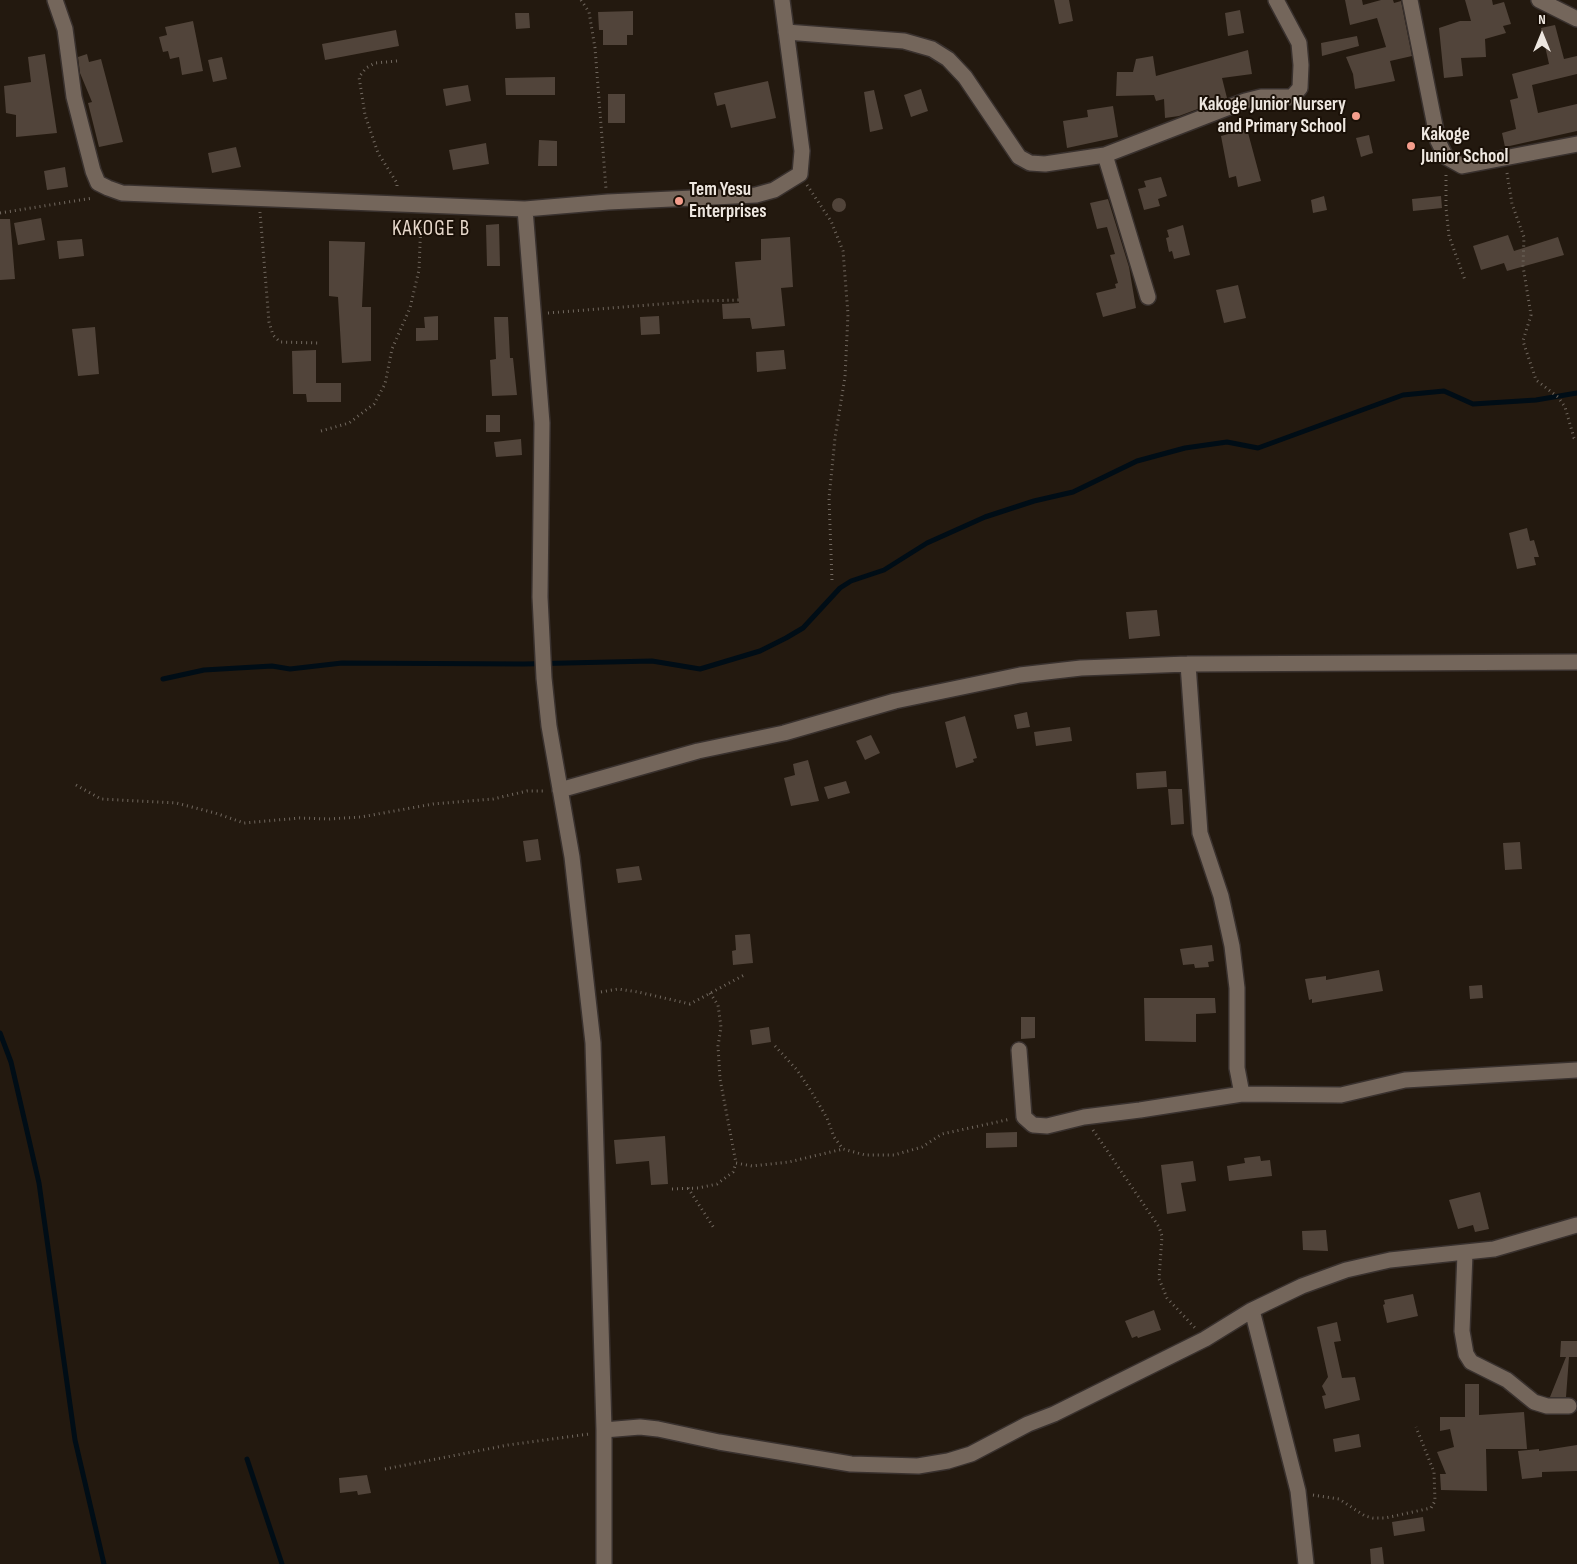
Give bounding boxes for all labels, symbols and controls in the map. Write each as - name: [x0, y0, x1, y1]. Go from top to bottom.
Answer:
- north arrow: [1517, 10, 1567, 60]
- text: N: [1538, 11, 1546, 28]
- place label: Kakoge Junior Nursery and Primary School: [1199, 94, 1346, 138]
- marker: Kakoge Junior Nursery and Primary School: [1350, 110, 1362, 122]
- place label: Kakoge Junior School: [1421, 124, 1508, 168]
- marker: Kakoge Junior School: [1405, 140, 1417, 152]
- place label: Tem Yesu Enterprises: [689, 179, 767, 223]
- marker: Tem Yesu Enterprises: [673, 195, 685, 207]
- district label: KAKOGE B: [391, 217, 471, 243]

